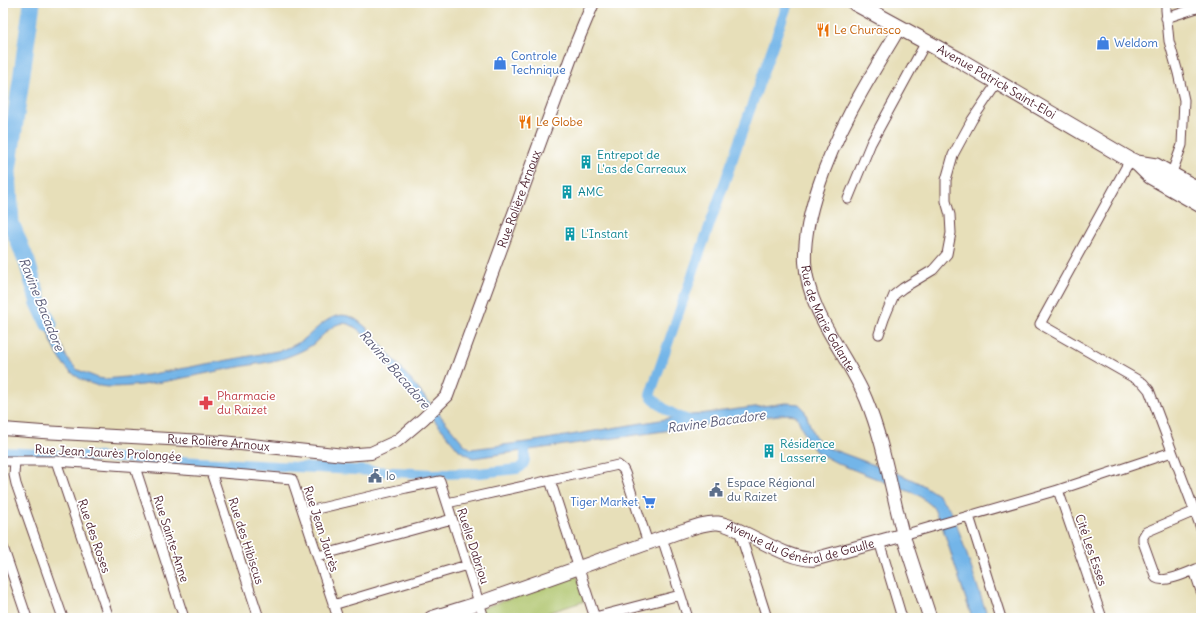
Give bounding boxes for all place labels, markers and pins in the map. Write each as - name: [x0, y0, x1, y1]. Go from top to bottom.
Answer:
- restaurant icon: Le Churasco: [815, 22, 831, 38]
- place label: Le Churasco: [834, 22, 901, 37]
- shop icon: Weldom: [1095, 35, 1111, 51]
- place label: Weldom: [1114, 35, 1158, 50]
- place label: Controle Technique: [511, 48, 566, 77]
- shop icon: Controle Technique: [492, 55, 508, 71]
- restaurant icon: Le Globe: [517, 114, 533, 130]
- place label: Le Globe: [536, 114, 583, 129]
- place label: Entrepot de L'as de Carreaux: [597, 147, 686, 176]
- building icon: Entrepot de L'as de Carreaux: [578, 154, 594, 170]
- building icon: AMC: [559, 184, 575, 200]
- place label: AMC: [578, 184, 603, 199]
- building icon: L'Instant: [562, 226, 578, 242]
- place label: L'Instant: [581, 226, 628, 241]
- place label: Pharmacie du Raizet: [217, 388, 275, 417]
- pharmacy icon: Pharmacie du Raizet: [198, 395, 214, 411]
- place label: Résidence Lasserre: [780, 436, 835, 465]
- building icon: Résidence Lasserre: [761, 443, 777, 459]
- public building icon: lo: [367, 468, 383, 484]
- place label: lo: [386, 468, 396, 483]
- place label: Espace Régional du Raizet: [727, 475, 815, 504]
- public building icon: Espace Régional du Raizet: [708, 482, 724, 498]
- place label: Tiger Market: [570, 494, 638, 509]
- supermarket icon: Tiger Market: [641, 494, 657, 510]

